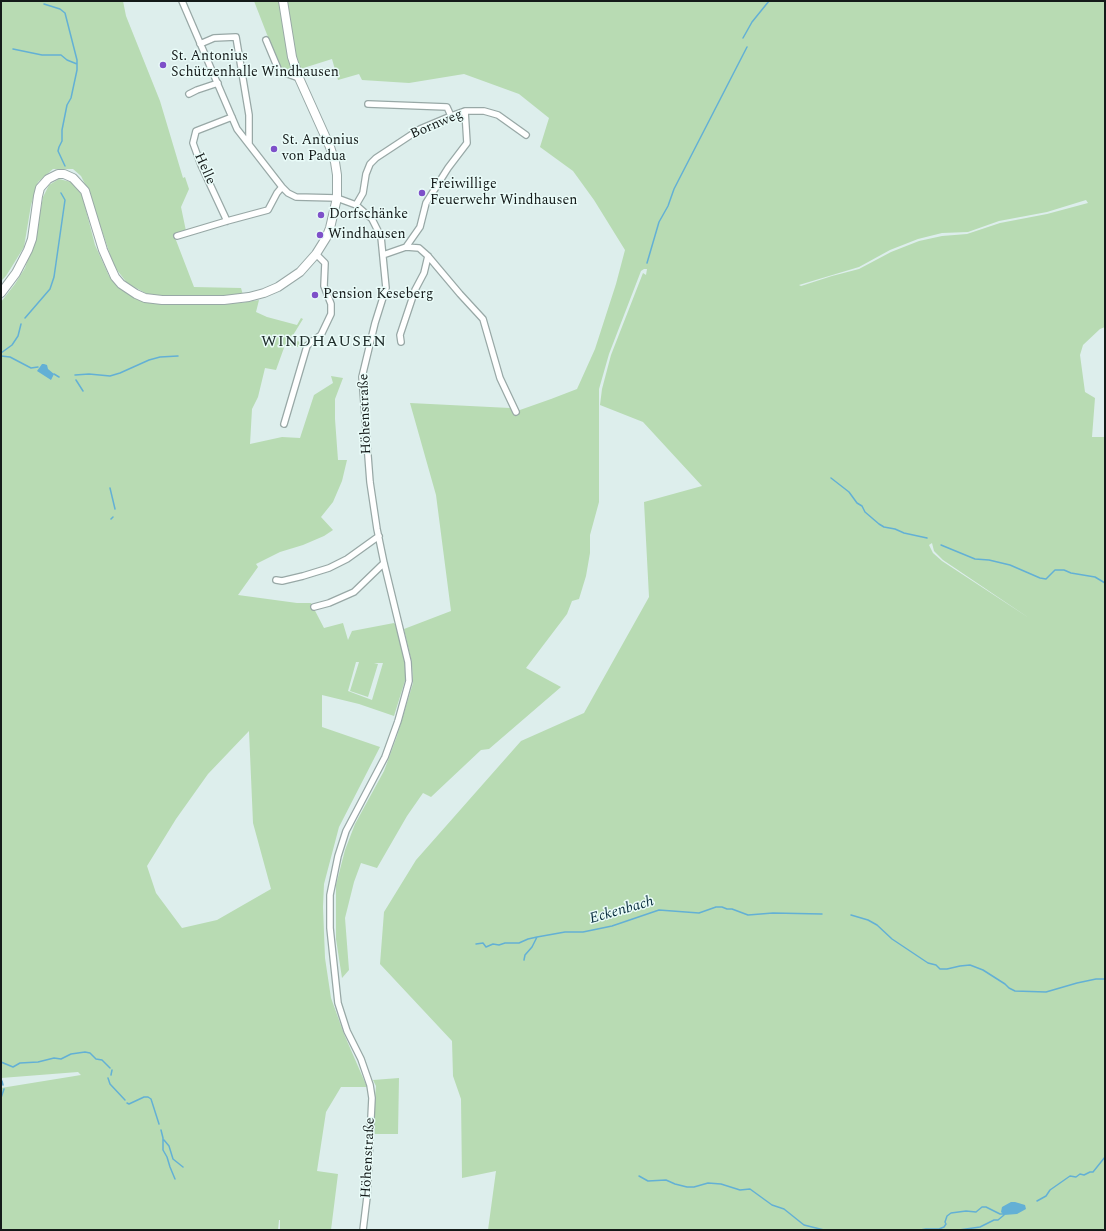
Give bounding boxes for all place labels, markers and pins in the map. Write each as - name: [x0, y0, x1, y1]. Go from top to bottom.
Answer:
- place label: St. Antonius Schützenhalle Windhausen: [171, 49, 339, 82]
- marker: St. Antonius Schützenhalle Windhausen: [158, 60, 168, 70]
- place label: St. Antonius von Padua: [282, 133, 359, 166]
- marker: St. Antonius von Padua: [269, 144, 279, 154]
- place label: Freiwillige Feuerwehr Windhausen: [430, 177, 577, 210]
- marker: Freiwillige Feuerwehr Windhausen: [417, 188, 427, 198]
- place label: Dorfschänke: [329, 207, 408, 223]
- marker: Dorfschänke: [316, 210, 326, 220]
- place label: Windhausen: [328, 227, 406, 243]
- marker: Windhausen: [315, 230, 325, 240]
- place label: Pension Keseberg: [323, 287, 433, 303]
- marker: Pension Keseberg: [310, 290, 320, 300]

